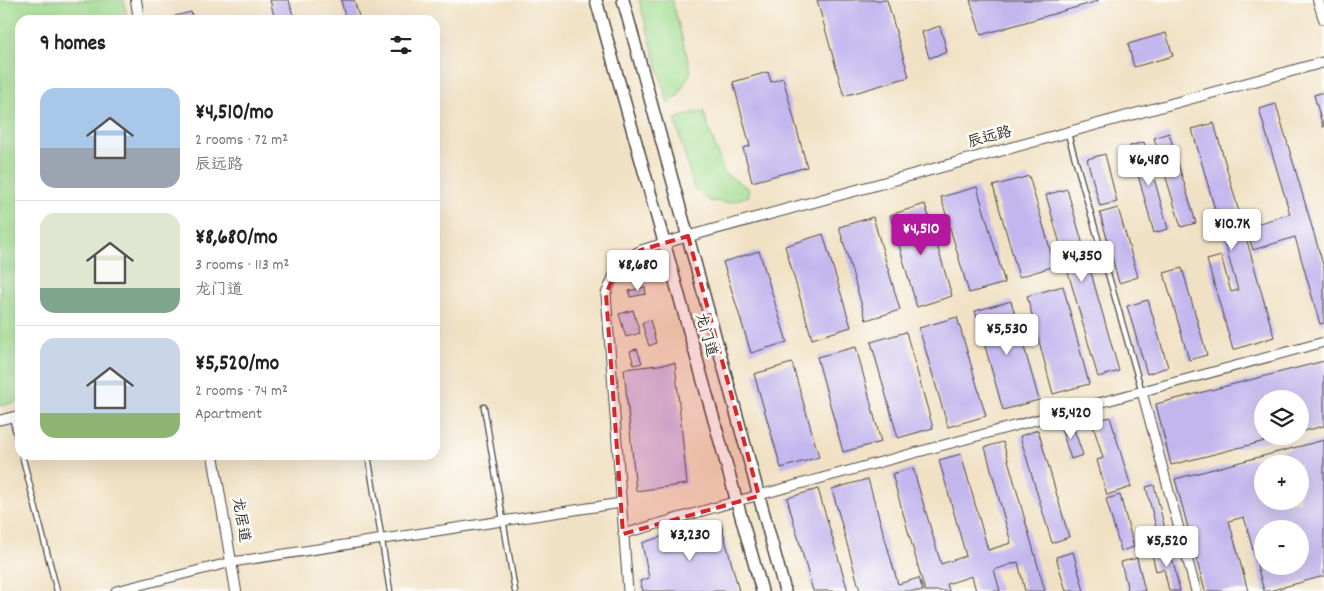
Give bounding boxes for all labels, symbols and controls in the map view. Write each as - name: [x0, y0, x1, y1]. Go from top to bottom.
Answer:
- text: 9 homes: [40, 30, 106, 60]
- icon: filters: [387, 31, 415, 59]
- text: ¥4,510/mo: [195, 99, 273, 129]
- icon: home: [80, 108, 140, 168]
- street label: 辰远路: [965, 122, 1015, 154]
- text: 2 rooms · 72 m²: [195, 129, 288, 152]
- pin: ¥6,480: [1108, 144, 1190, 187]
- text: ¥6,480: [1129, 149, 1169, 172]
- text: 辰远路: [195, 154, 243, 177]
- pin: ¥10.7K: [1191, 208, 1273, 251]
- text: ¥10.7K: [1214, 213, 1250, 236]
- pin: ¥4,510: [880, 214, 962, 256]
- text: ¥4,510: [902, 218, 940, 241]
- text: ¥8,680/mo: [195, 224, 278, 254]
- icon: home: [80, 233, 140, 293]
- pin: ¥4,350: [1041, 240, 1123, 283]
- text: ¥4,350: [1062, 245, 1102, 268]
- pin: ¥8,680: [597, 250, 679, 292]
- text: 3 rooms · 113 m²: [195, 254, 289, 277]
- text: ¥8,680: [618, 254, 658, 277]
- text: 龙门道: [195, 279, 243, 302]
- street label: 龙门道: [688, 310, 722, 360]
- pin: ¥5,530: [966, 314, 1048, 356]
- text: ¥5,530: [986, 318, 1028, 341]
- text: ¥5,520/mo: [195, 350, 279, 380]
- icon: home: [80, 358, 140, 418]
- text: 2 rooms · 74 m²: [195, 380, 288, 403]
- map controls: [1254, 390, 1309, 575]
- button: layers: [1254, 390, 1309, 445]
- pin: ¥5,420: [1030, 398, 1112, 440]
- text: ¥5,420: [1051, 402, 1091, 425]
- text: Apartment: [195, 403, 262, 426]
- button: +: [1254, 455, 1309, 510]
- street label: 龙居道: [225, 496, 255, 544]
- pin: ¥3,230: [649, 520, 731, 562]
- button: −: [1254, 520, 1309, 575]
- text: ¥3,230: [670, 524, 710, 547]
- pin: ¥5,520: [1126, 526, 1208, 568]
- text: ¥5,520: [1146, 530, 1188, 553]

